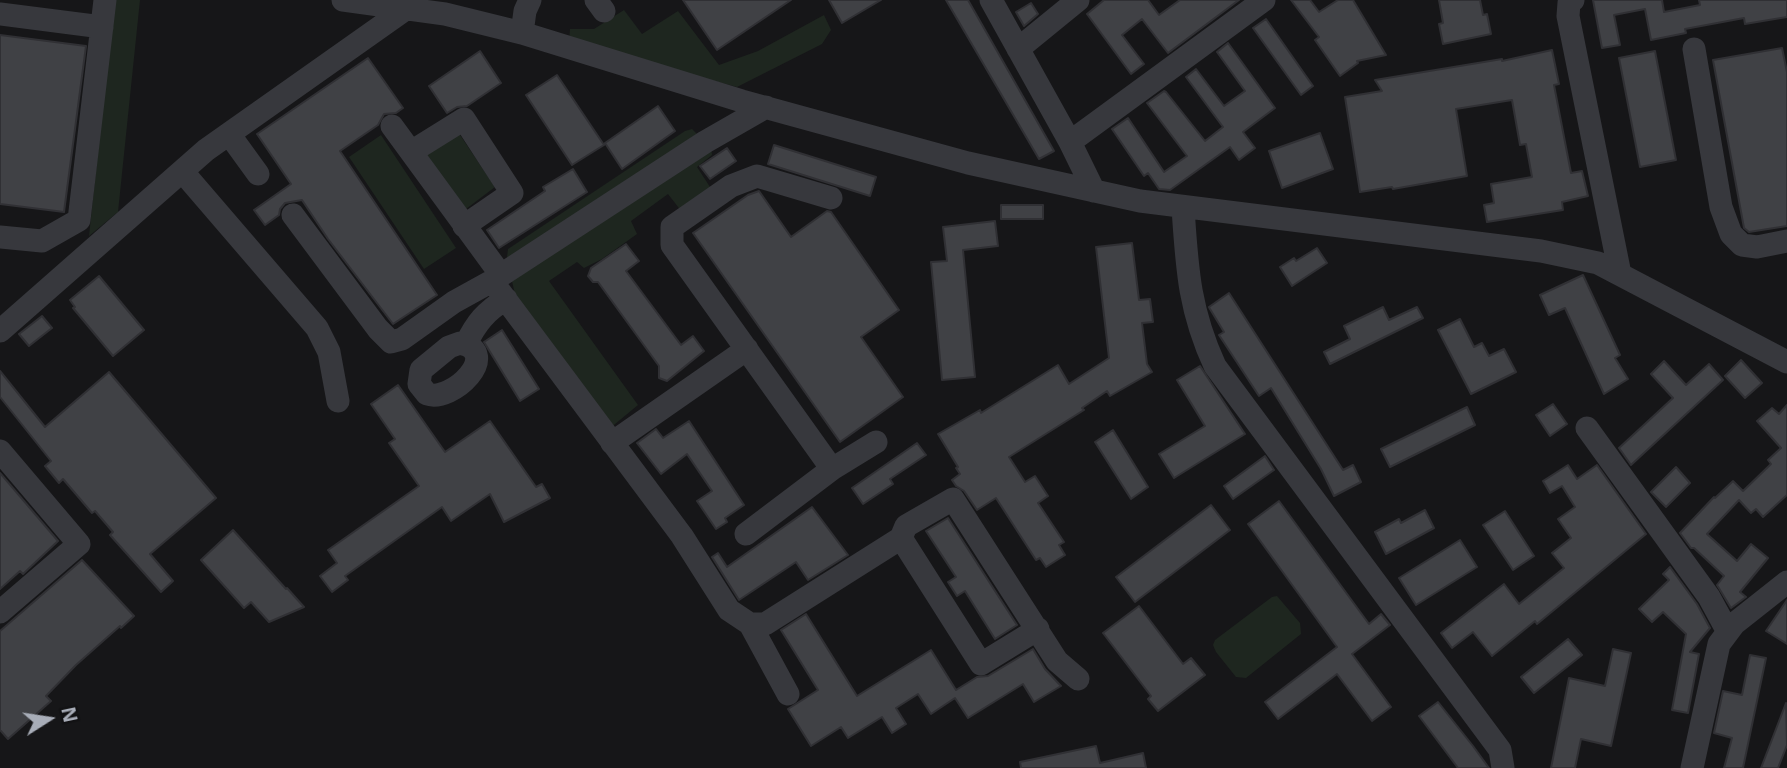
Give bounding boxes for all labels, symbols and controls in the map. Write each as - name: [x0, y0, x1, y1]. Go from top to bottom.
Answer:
- north arrow: [14, 684, 84, 754]
- text: N: [55, 704, 84, 725]

